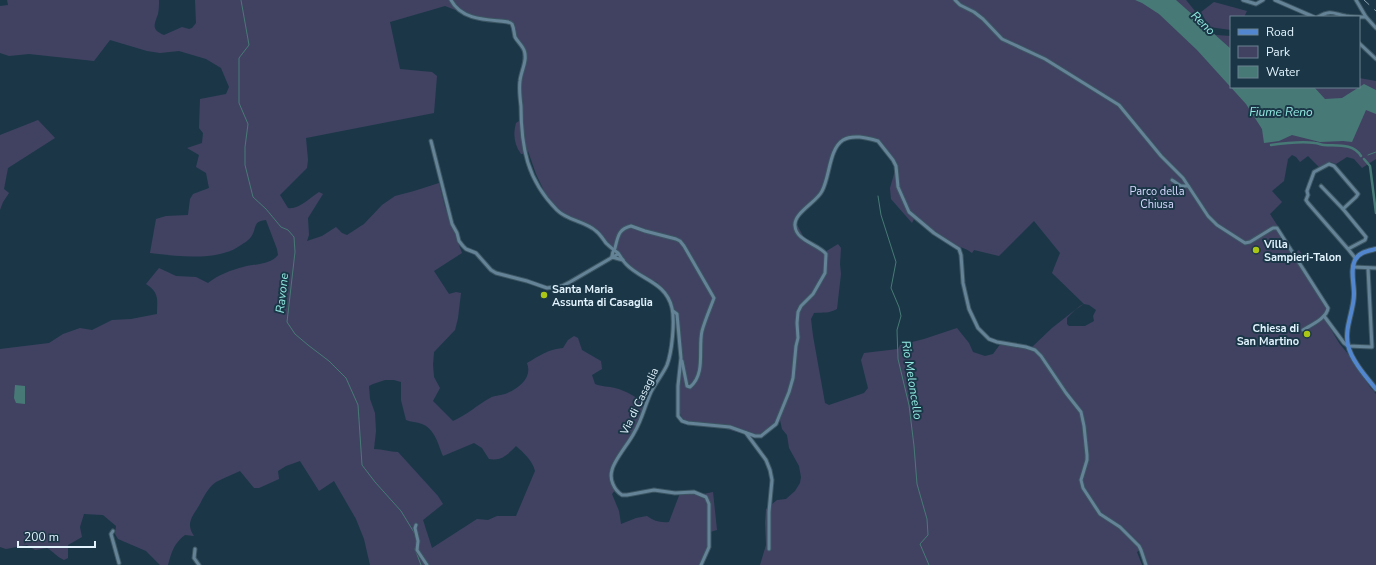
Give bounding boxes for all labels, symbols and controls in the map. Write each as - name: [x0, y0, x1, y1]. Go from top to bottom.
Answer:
- water label: Reno: [1187, 8, 1219, 39]
- legend: [1230, 16, 1360, 88]
- text: Road: [1266, 24, 1294, 40]
- text: Park: [1266, 44, 1291, 60]
- text: Water: [1266, 64, 1300, 80]
- water label: Fiume Reno: [1249, 104, 1313, 120]
- park label: Parco della Chiusa: [1130, 184, 1185, 212]
- place label: Villa Sampieri-Talon: [1263, 237, 1342, 265]
- marker: Villa Sampieri-Talon: [1251, 245, 1261, 255]
- water label: Ravone: [272, 272, 292, 314]
- place label: Santa Maria Assunta di Casaglia: [552, 282, 653, 310]
- marker: Santa Maria Assunta di Casaglia: [539, 290, 549, 300]
- place label: Chiesa di San Martino: [1237, 321, 1299, 349]
- marker: Chiesa di San Martino: [1302, 329, 1312, 339]
- water label: Rio Meloncello: [898, 339, 926, 421]
- street label: Via di Casaglia: [616, 365, 662, 438]
- scale bar: [18, 523, 95, 549]
- text: 200 m: [24, 529, 59, 545]

